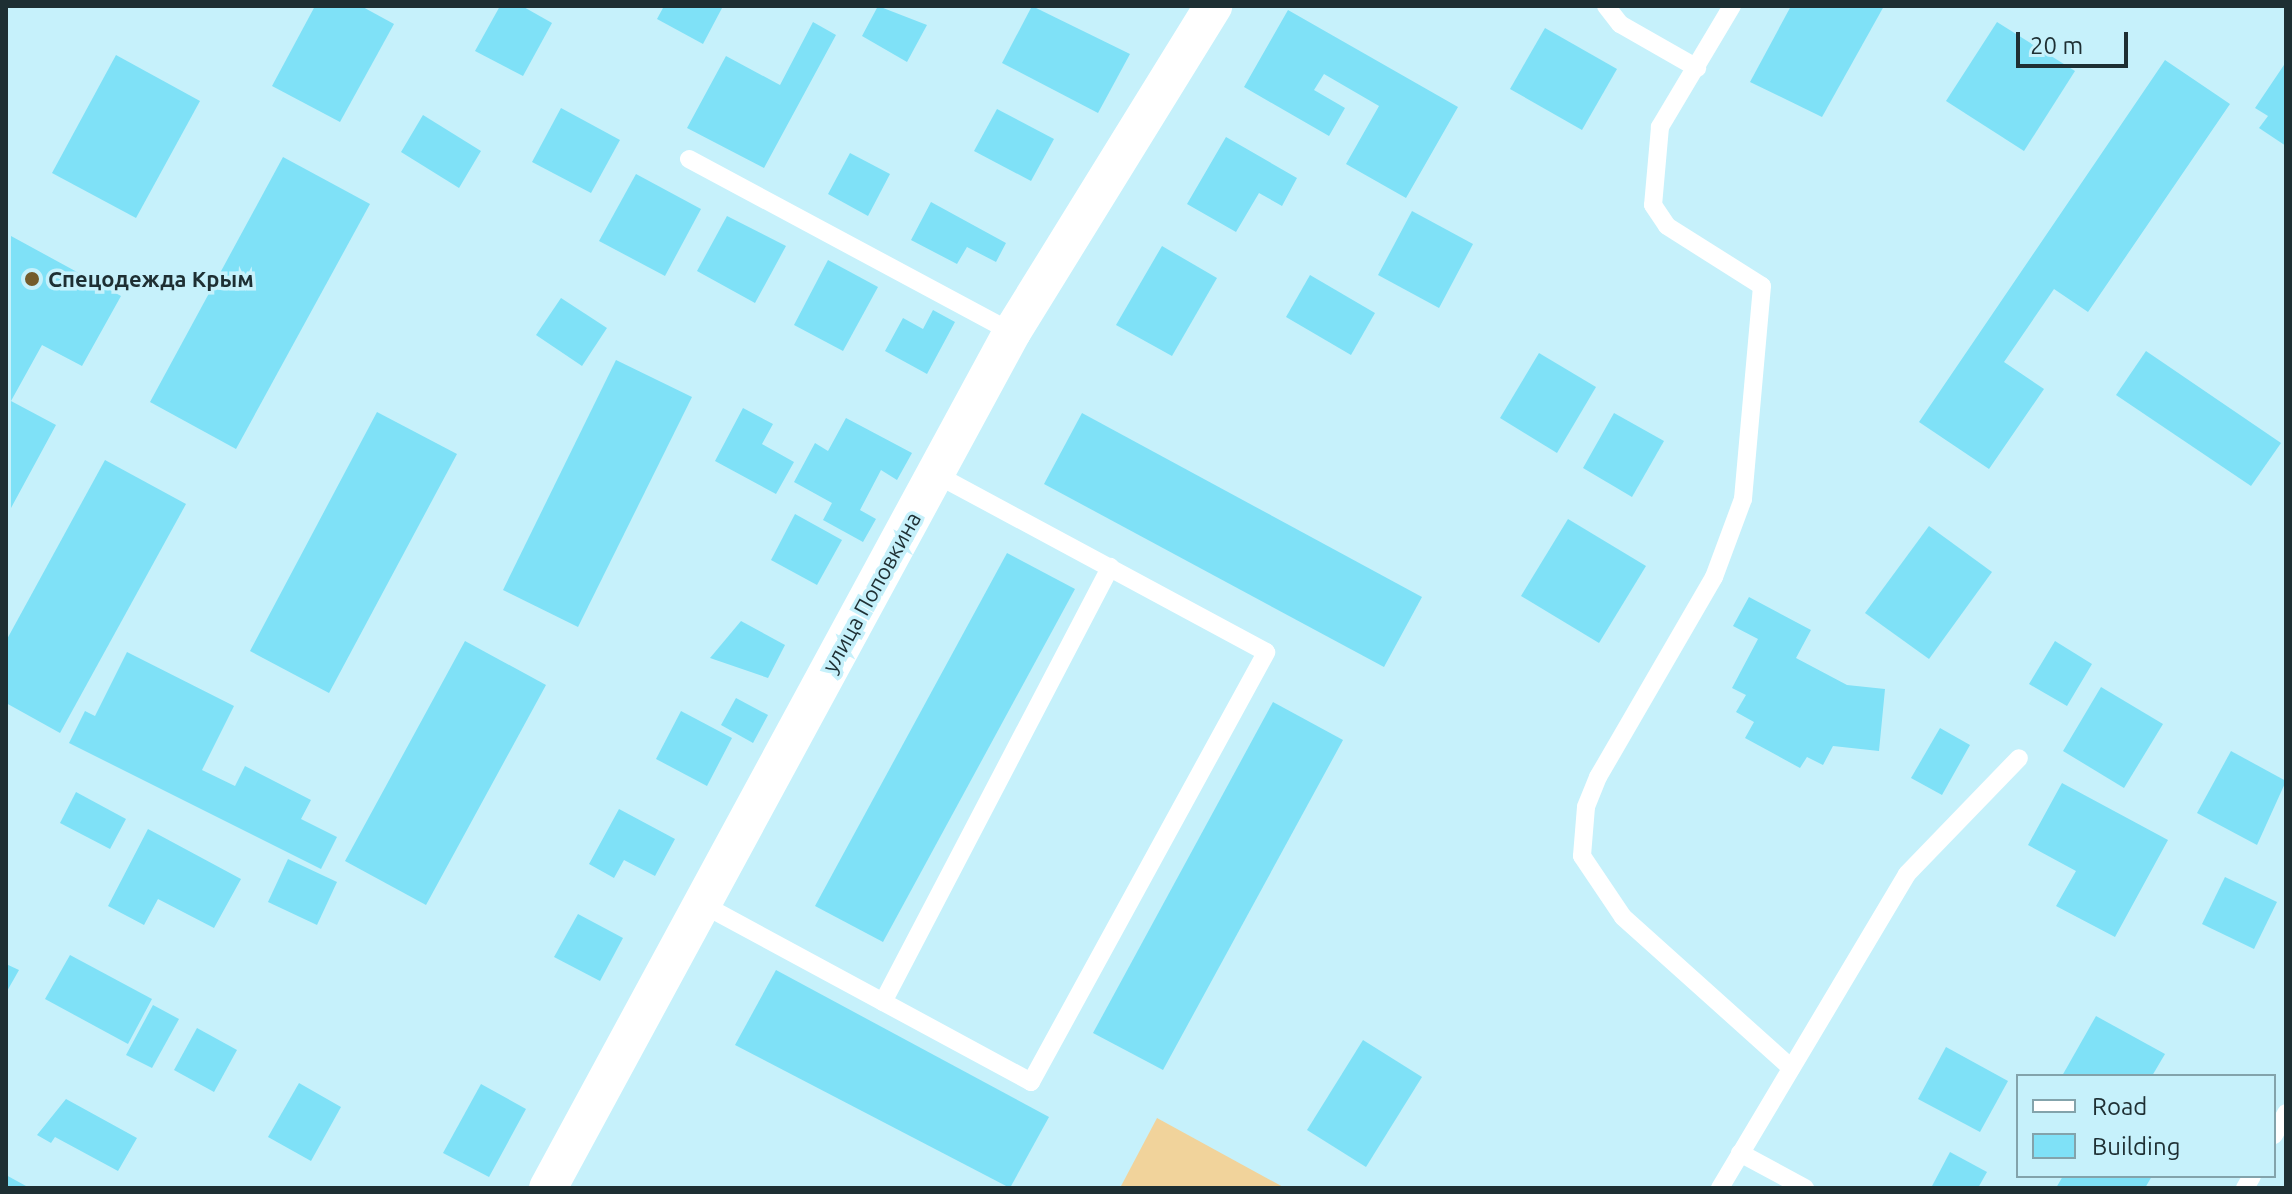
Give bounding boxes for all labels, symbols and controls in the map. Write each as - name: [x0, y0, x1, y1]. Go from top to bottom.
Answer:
- scale bar: [2020, 16, 2132, 66]
- text: 20 m: [2030, 32, 2083, 59]
- place label: Спецодежда Крым: [48, 266, 254, 292]
- marker: Спецодежда Крым: [23, 270, 41, 288]
- street label: улица Поповкина: [816, 507, 926, 677]
- legend: [2016, 1074, 2276, 1178]
- text: Road: [2092, 1093, 2147, 1120]
- text: Building: [2092, 1133, 2180, 1160]

